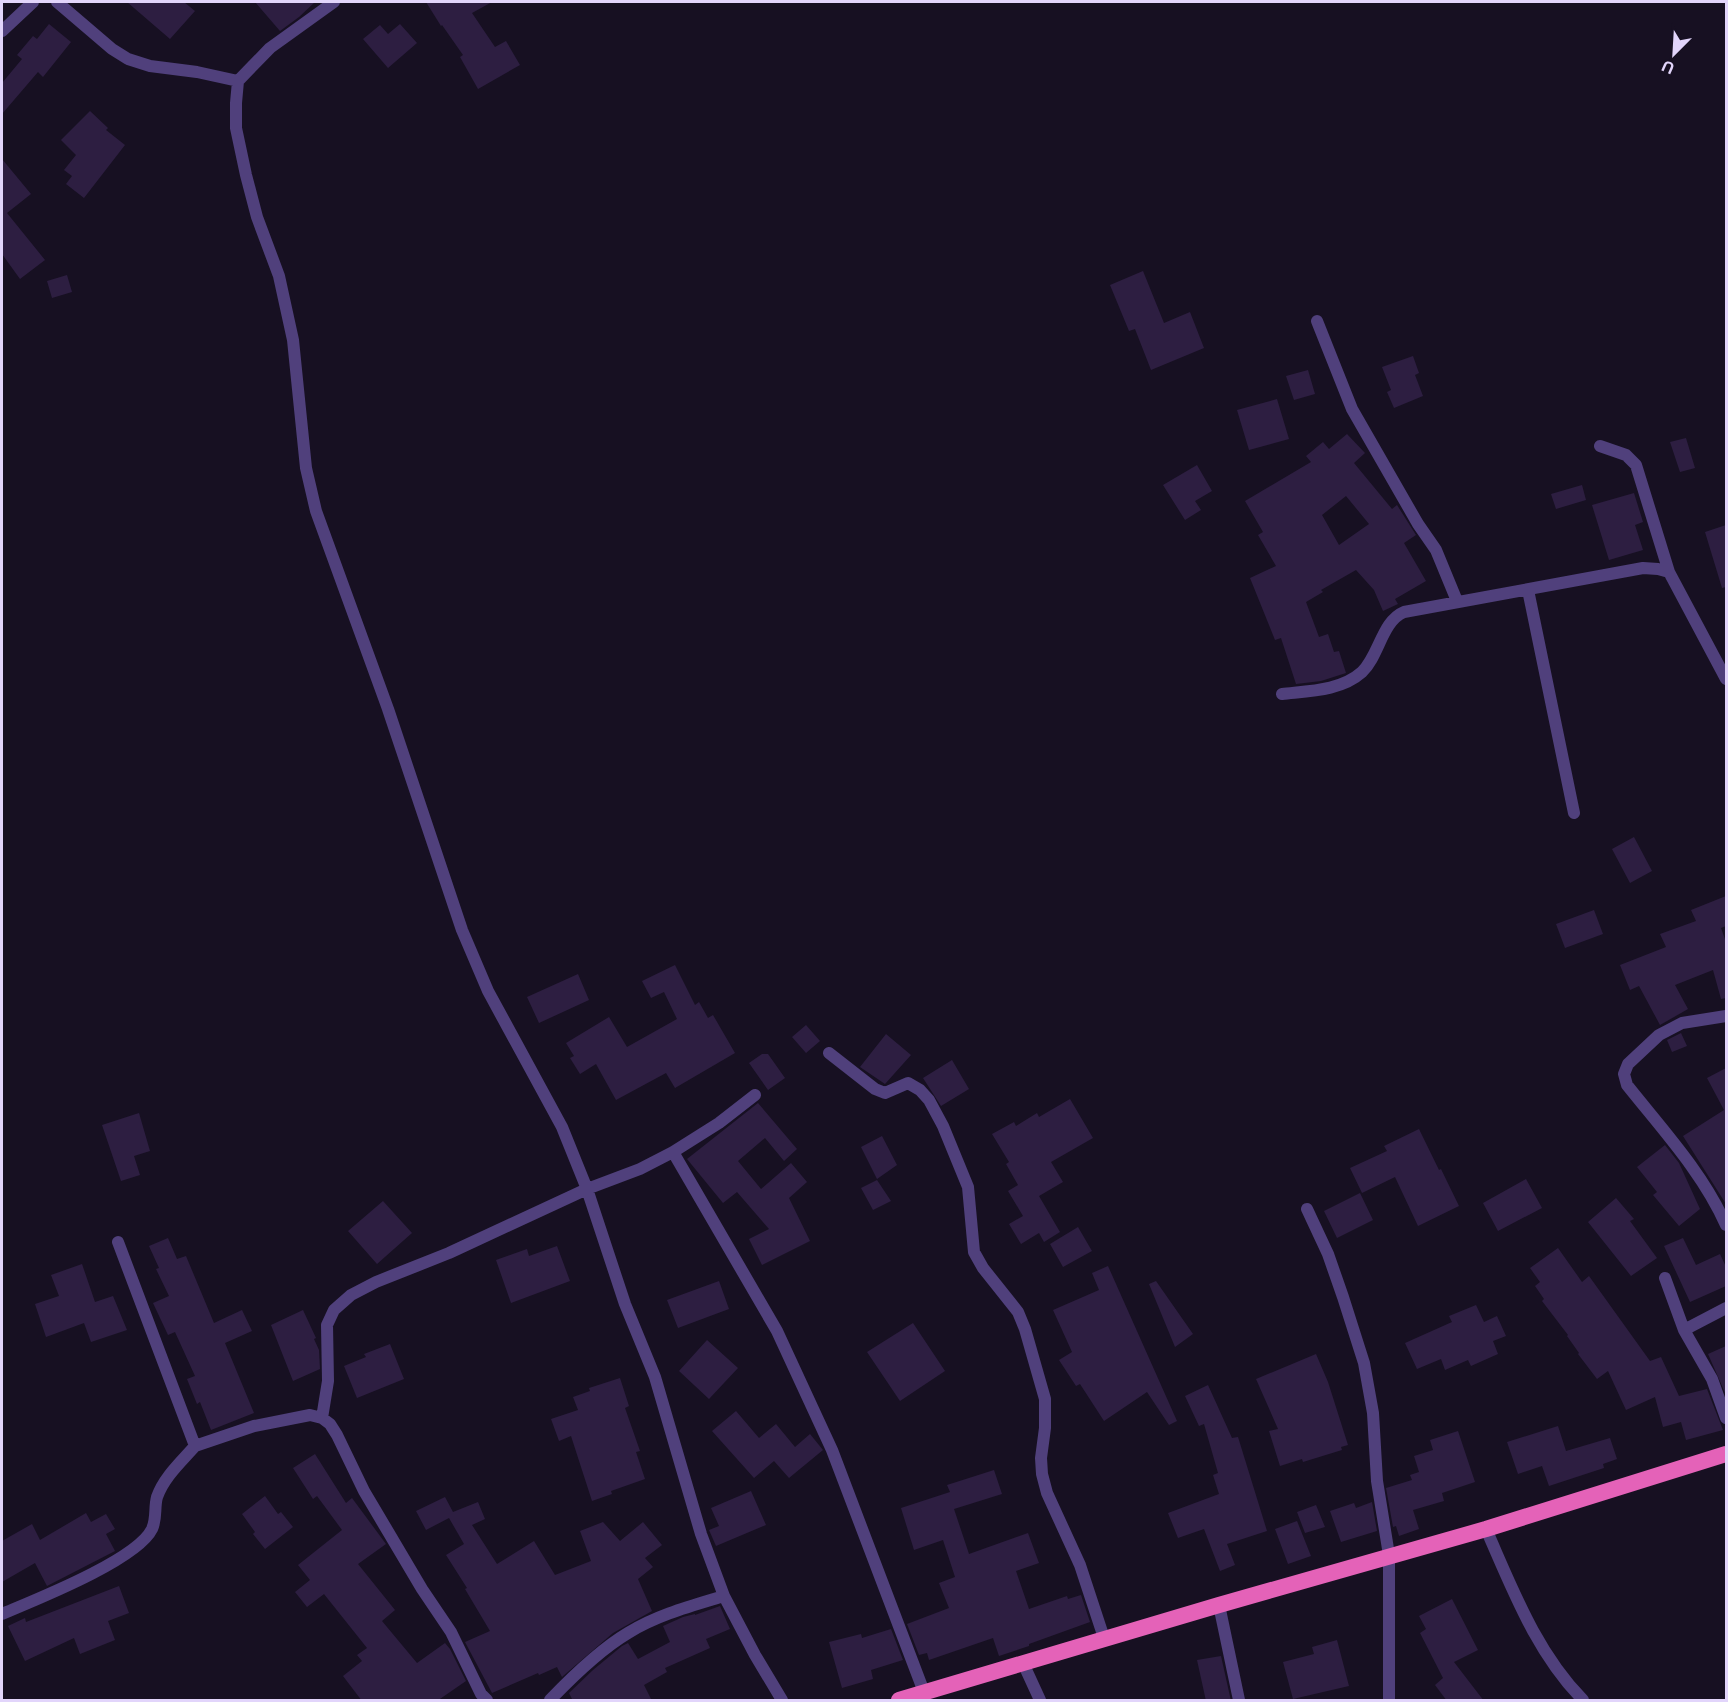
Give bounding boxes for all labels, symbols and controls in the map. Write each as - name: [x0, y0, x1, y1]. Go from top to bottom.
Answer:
- north arrow: [1644, 24, 1704, 84]
- text: U: [1659, 57, 1677, 77]

